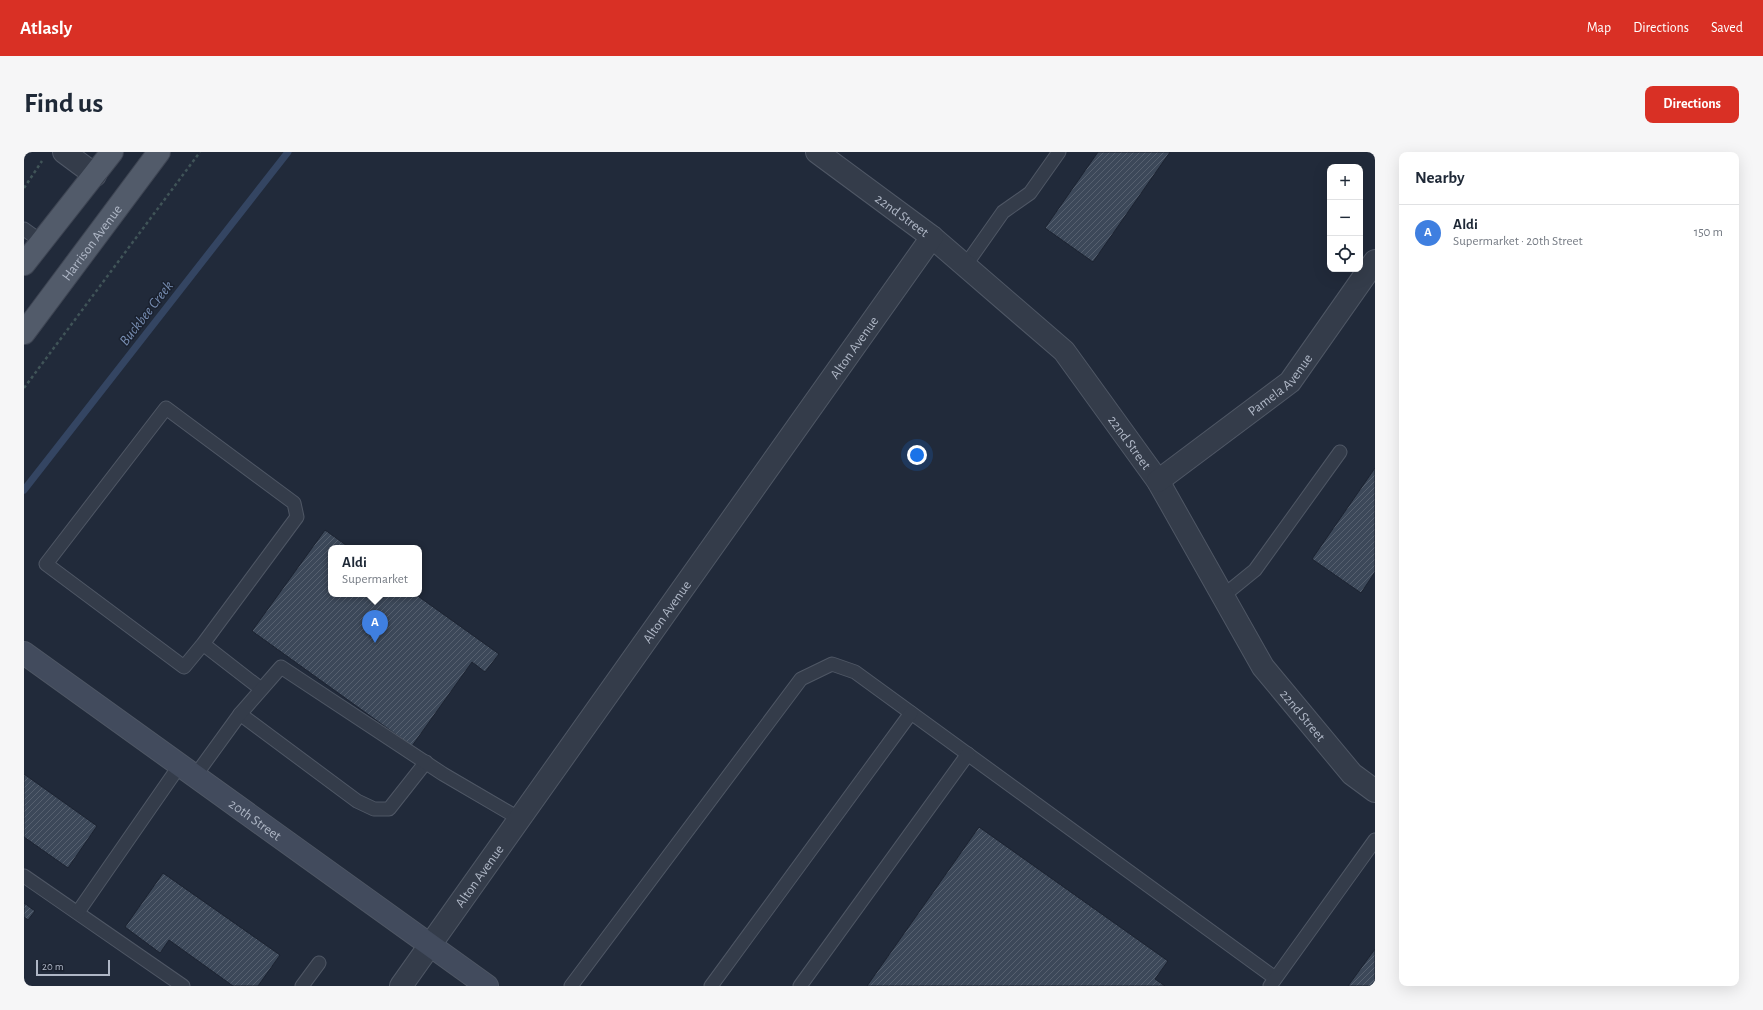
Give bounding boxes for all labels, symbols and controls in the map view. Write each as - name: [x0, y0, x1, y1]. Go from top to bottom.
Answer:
- text: Atlasly: [20, 19, 72, 38]
- text: Map: [1587, 21, 1611, 35]
- text: Directions: [1633, 21, 1689, 35]
- text: Saved: [1711, 21, 1743, 35]
- button: Directions: [1645, 86, 1739, 123]
- text: Find us: [24, 90, 103, 118]
- map controls: [1327, 164, 1363, 272]
- button: +: [1327, 164, 1363, 200]
- text: Nearby: [1415, 169, 1465, 186]
- street label: 22nd Street: [872, 192, 931, 240]
- button: −: [1327, 200, 1363, 236]
- street label: Harrison Avenue: [60, 203, 125, 283]
- text: Aldi: [1453, 217, 1478, 232]
- text: A: [1424, 226, 1432, 239]
- text: 150 m: [1694, 226, 1723, 239]
- text: Supermarket · 20th Street: [1453, 235, 1583, 248]
- button: locate: [1327, 236, 1363, 272]
- water label: Buckbee Creek: [117, 278, 176, 348]
- street label: Alton Avenue: [828, 314, 881, 382]
- street label: Pamela Avenue: [1246, 352, 1316, 419]
- street label: 22nd Street: [1105, 413, 1153, 473]
- your location: [907, 445, 927, 465]
- popup: [328, 545, 422, 597]
- text: Aldi: [342, 555, 367, 570]
- text: Supermarket: [342, 573, 408, 586]
- street label: Alton Avenue: [640, 578, 694, 646]
- pin: A: [362, 610, 388, 643]
- street label: 22nd Street: [1277, 687, 1328, 745]
- street label: 20th Street: [226, 797, 284, 844]
- street label: Alton Avenue: [453, 843, 507, 910]
- scale bar: [36, 958, 110, 977]
- text: 20 m: [42, 961, 63, 972]

